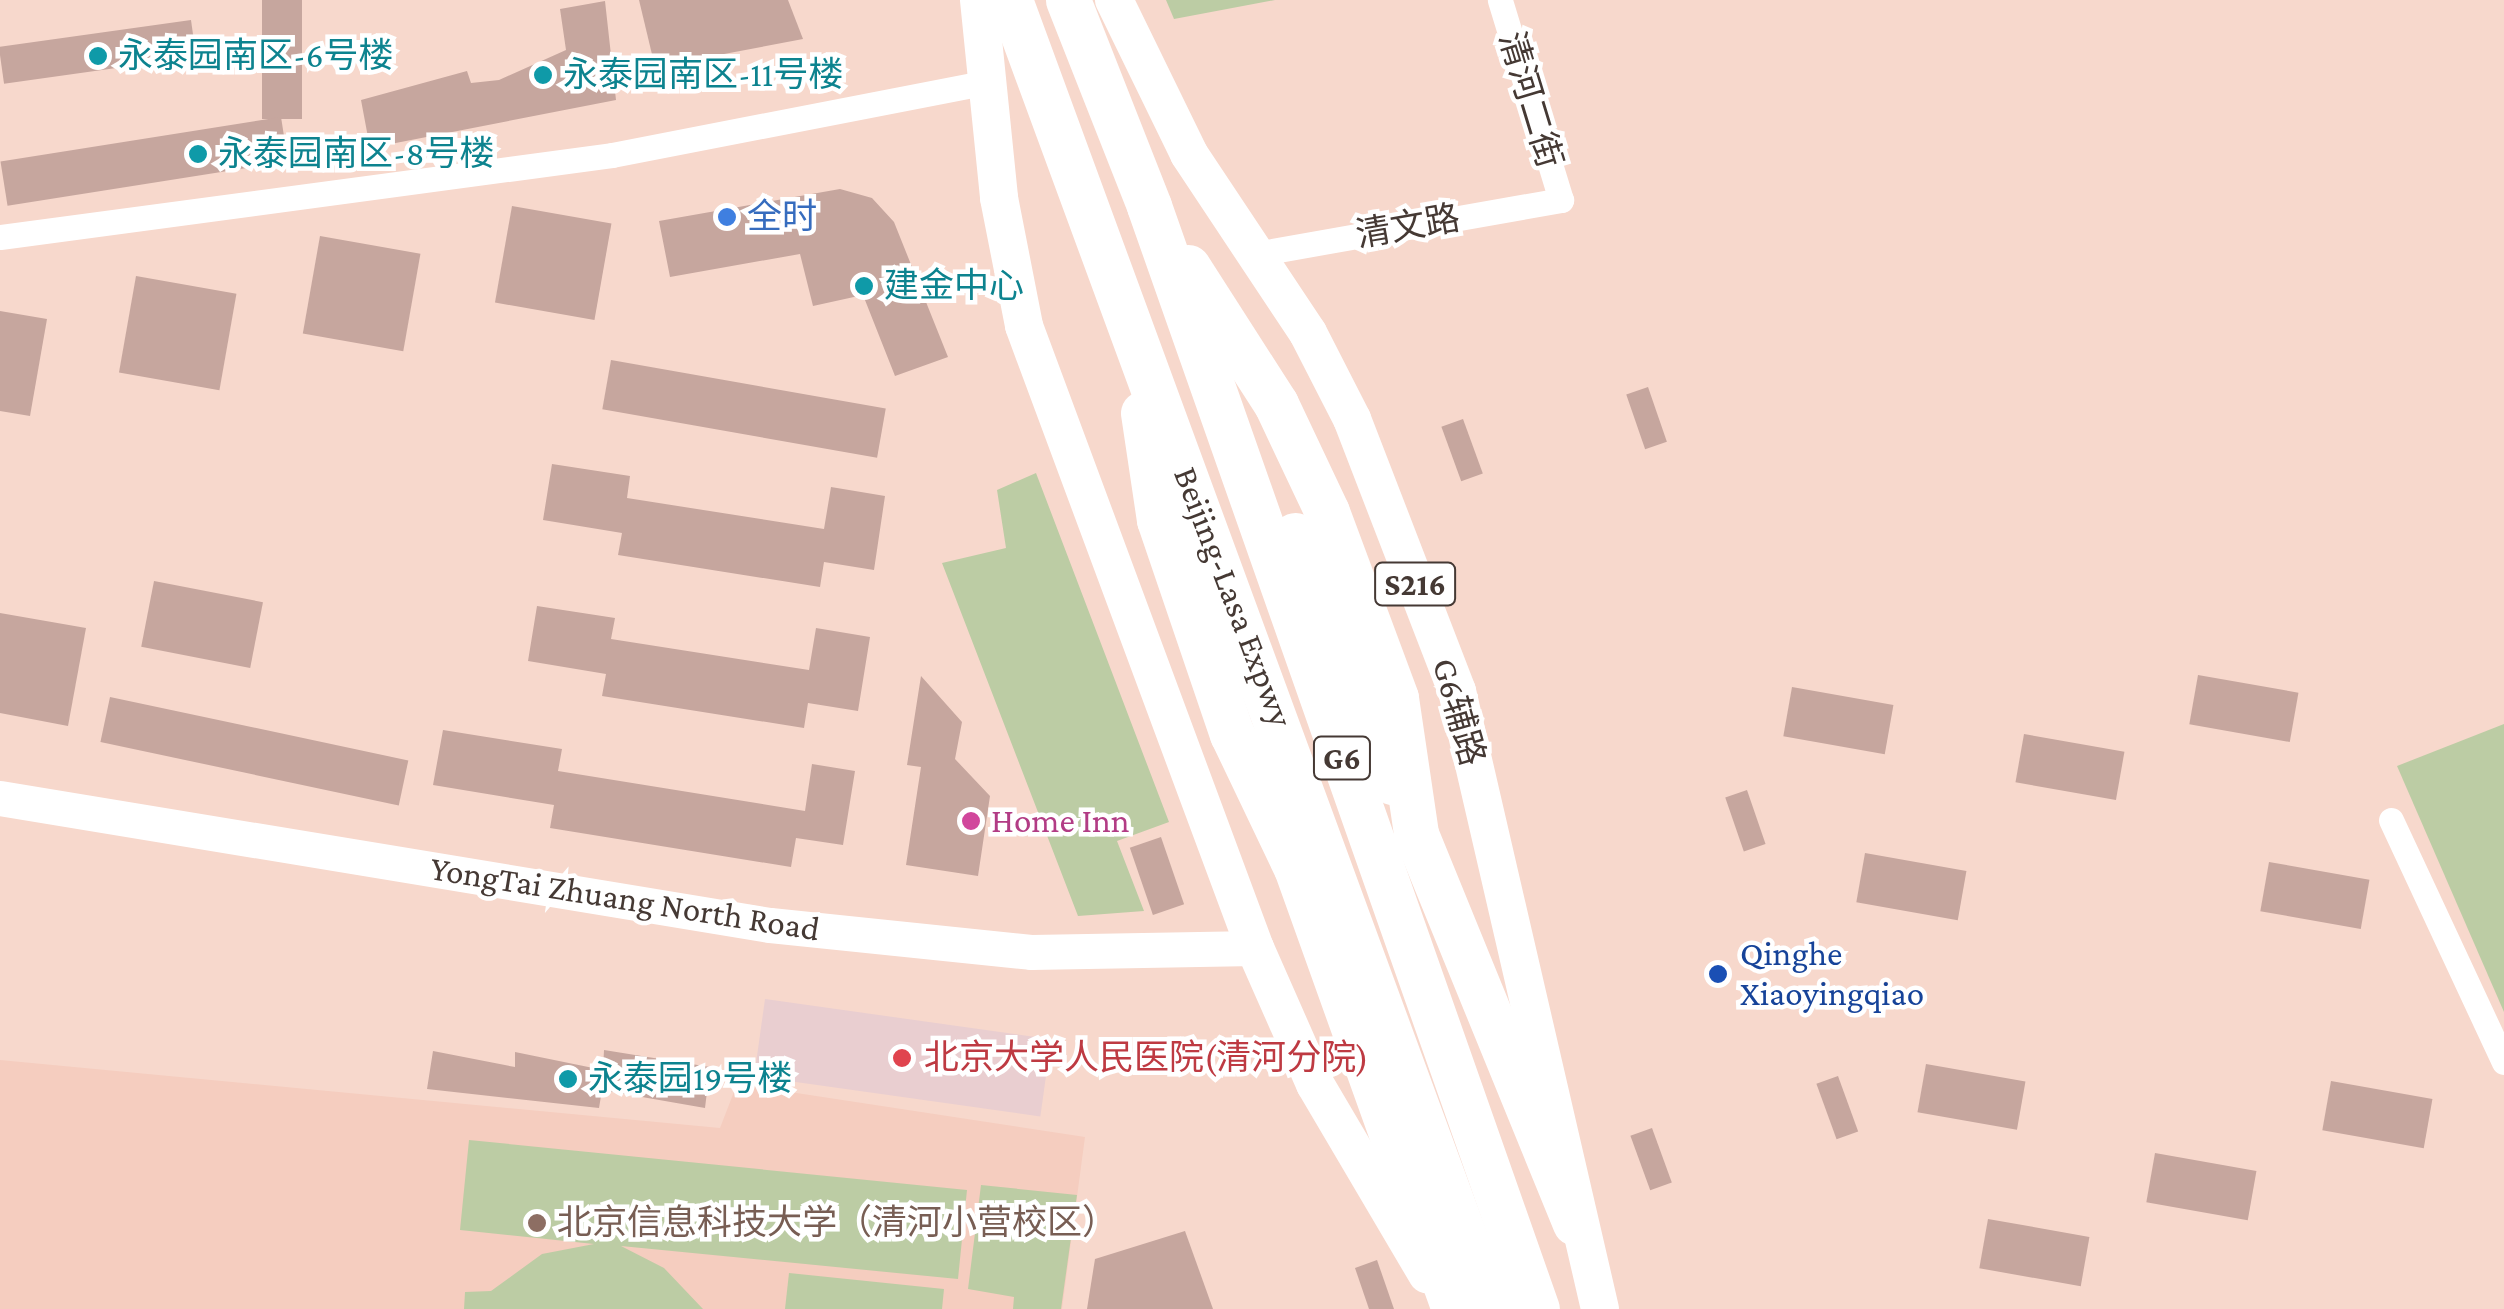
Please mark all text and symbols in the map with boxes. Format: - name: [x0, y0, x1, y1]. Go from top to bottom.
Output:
- street label: 清河二街: [1489, 27, 1571, 173]
- place label: 永泰园南区-6号楼: [118, 35, 394, 77]
- marker: 永泰园南区-6号楼: [87, 45, 109, 67]
- place label: 永泰园南区-11号楼: [563, 54, 843, 96]
- marker: 永泰园南区-11号楼: [532, 64, 554, 86]
- place label: 永泰园南区-8号楼: [218, 133, 495, 175]
- marker: 永泰园南区-8号楼: [187, 143, 209, 165]
- place label: 全时: [747, 196, 817, 238]
- street label: 清文路: [1353, 197, 1463, 257]
- marker: 全时: [716, 206, 738, 228]
- place label: 建金中心: [884, 265, 1024, 307]
- marker: 建金中心: [853, 275, 875, 297]
- street label: Beijing-Lasa Expwy: [1164, 461, 1302, 733]
- road number: S216: [1372, 557, 1458, 611]
- street label: G6辅路: [1423, 653, 1493, 771]
- road number: G6: [1312, 731, 1372, 785]
- place label: Home Inn: [991, 800, 1130, 842]
- marker: Home Inn: [960, 810, 982, 832]
- street label: YongTai Zhuang North Road: [427, 847, 823, 951]
- place label: Qinghe Xiaoyingqiao: [1740, 933, 1924, 1015]
- marker: Qinghe Xiaoyingqiao: [1705, 961, 1731, 987]
- place label: 北京大学人民医院(清河分院): [924, 1037, 1369, 1079]
- marker: 北京大学人民医院(清河分院): [889, 1045, 915, 1071]
- place label: 永泰园19号楼: [588, 1058, 792, 1100]
- marker: 永泰园19号楼: [557, 1068, 579, 1090]
- place label: 北京信息科技大学（清河小营校区）: [557, 1202, 1117, 1244]
- marker: 北京信息科技大学（清河小营校区）: [526, 1212, 548, 1234]

